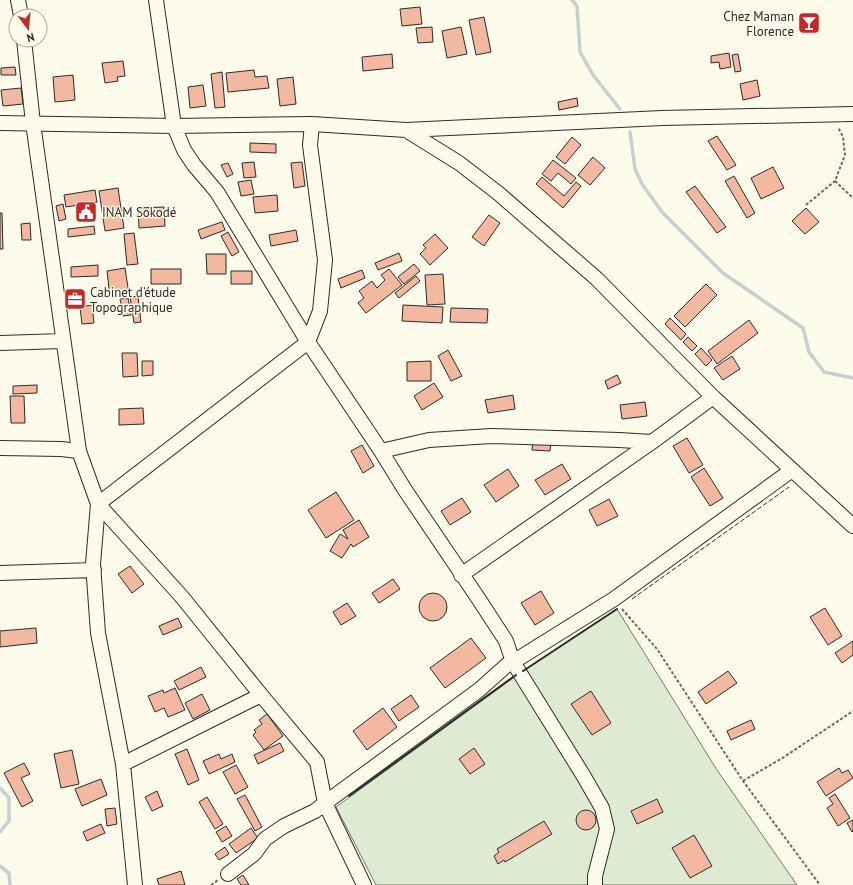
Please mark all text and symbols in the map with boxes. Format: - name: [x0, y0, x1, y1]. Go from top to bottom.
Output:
- north arrow: [8, 8, 48, 48]
- place label: Chez Maman Florence: [723, 8, 794, 40]
- bar icon: Chez Maman Florence: [796, 10, 822, 36]
- text: N: [25, 30, 36, 45]
- public building icon: INAM Sokodé: [73, 199, 99, 225]
- place label: INAM Sokodé: [102, 204, 176, 221]
- place label: Cabinet d'étude Topographique: [90, 284, 176, 316]
- office icon: Cabinet d'étude Topographique: [62, 286, 88, 312]

